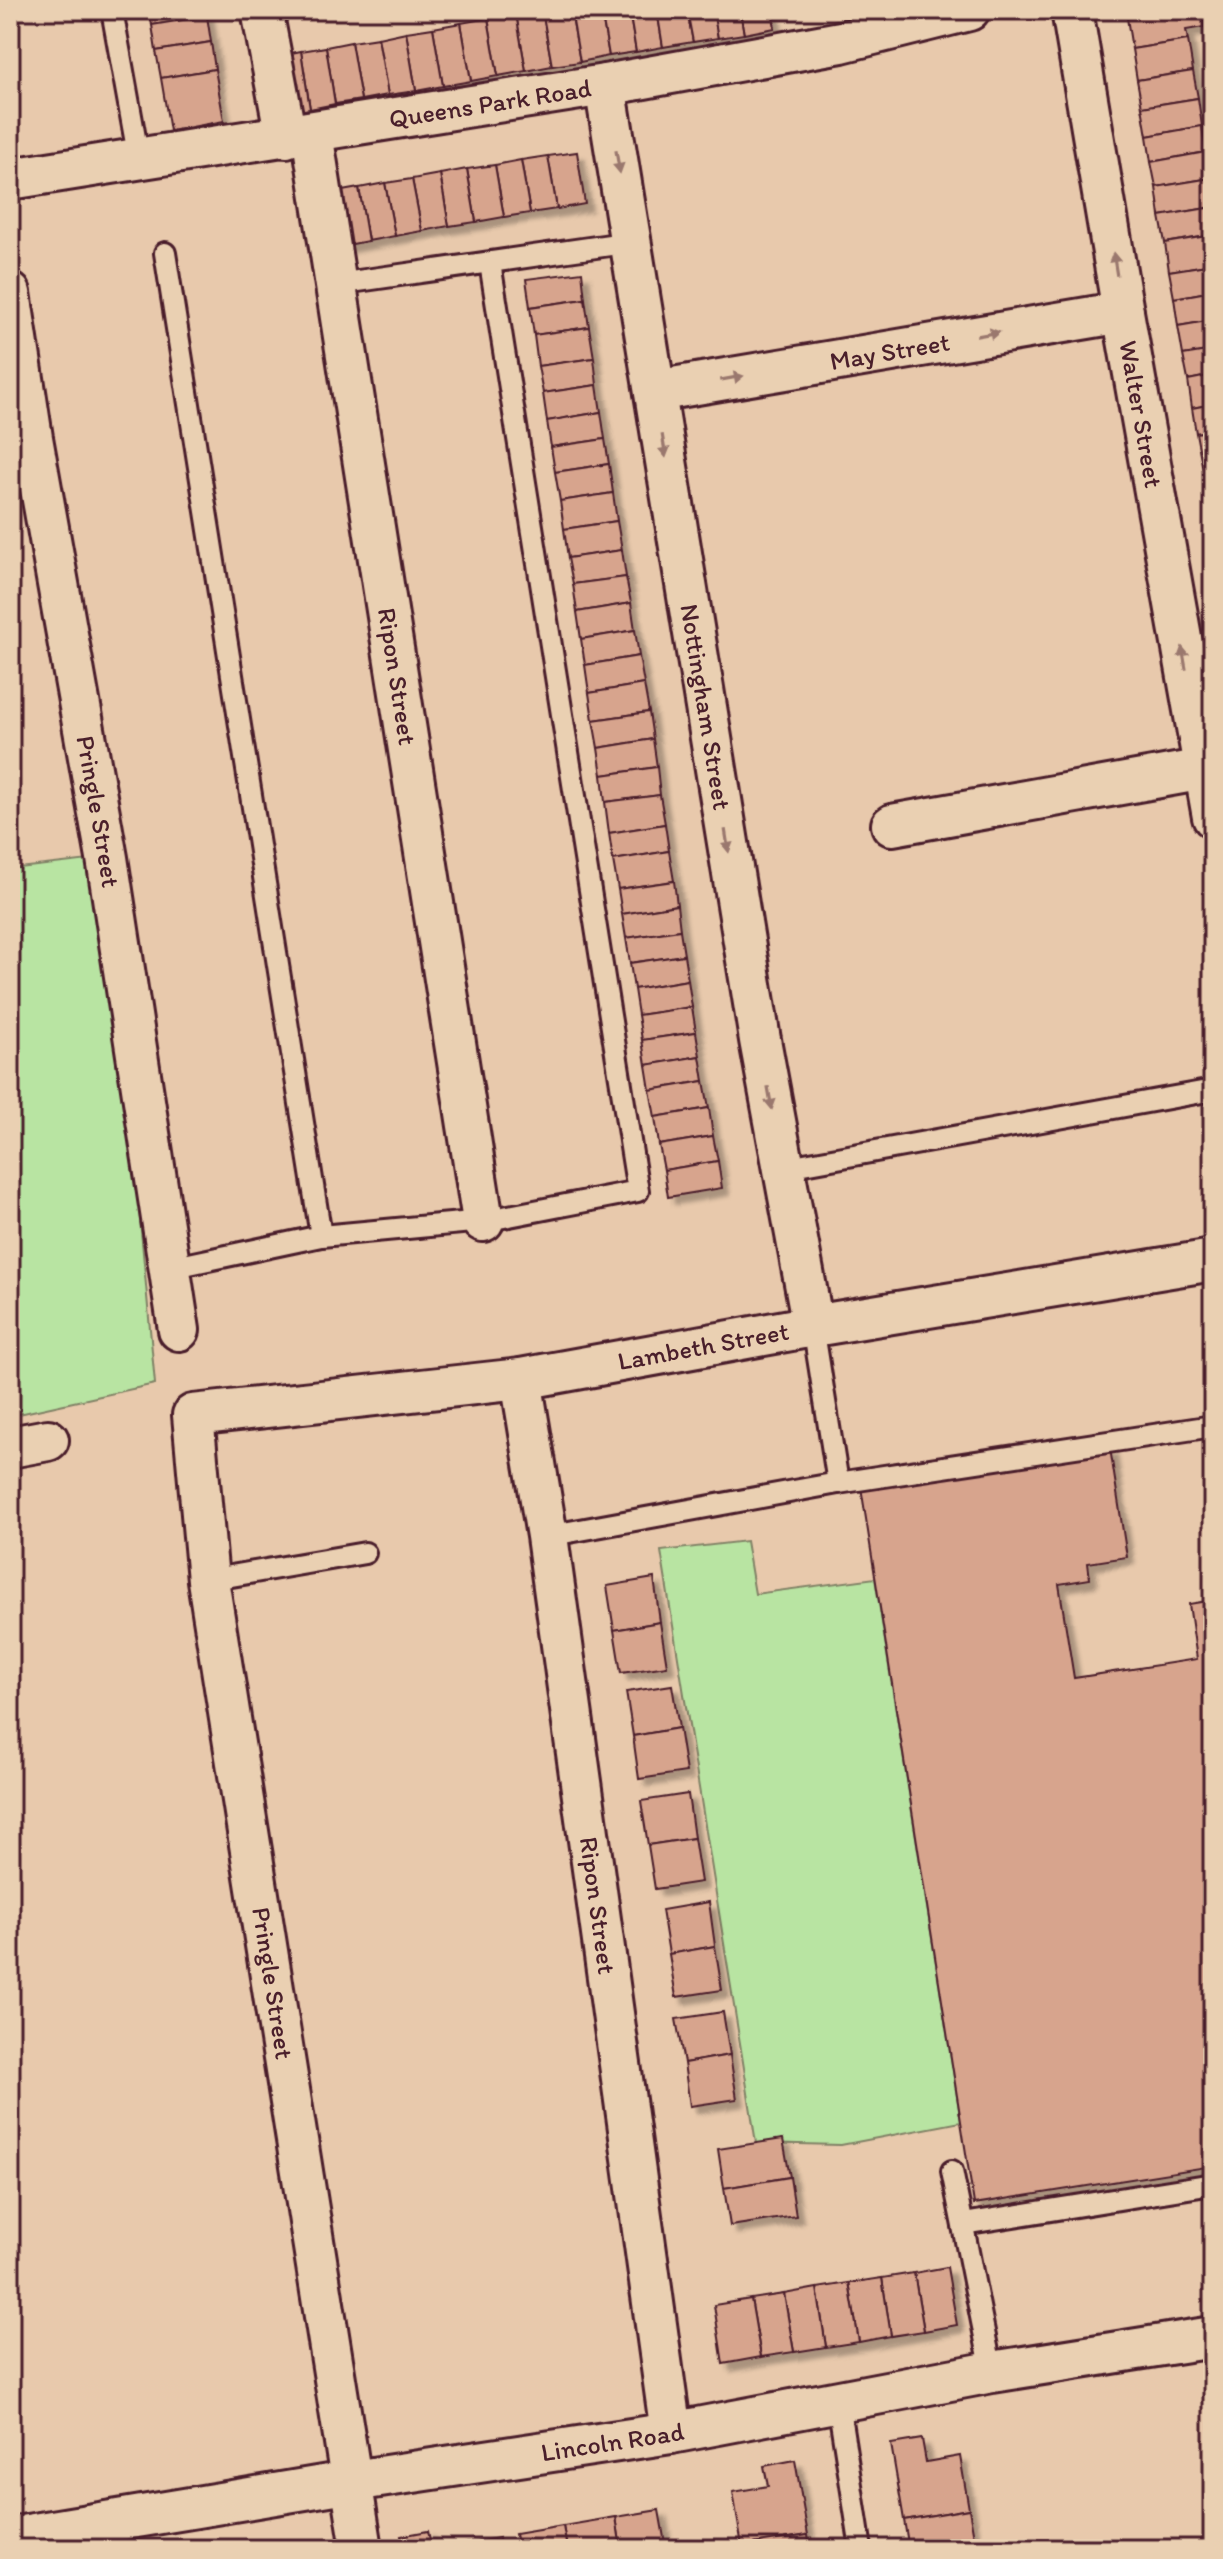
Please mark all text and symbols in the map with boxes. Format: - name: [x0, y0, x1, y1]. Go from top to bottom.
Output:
- street label: Queens Park Road: [387, 71, 594, 135]
- one-way arrow: [612, 150, 625, 175]
- one-way arrow: [1108, 251, 1120, 276]
- street label: May Street: [827, 325, 952, 377]
- one-way arrow: [976, 328, 1001, 340]
- street label: Walter Street: [1112, 338, 1170, 491]
- one-way arrow: [720, 371, 745, 384]
- one-way arrow: [658, 434, 671, 459]
- street label: Nottingham Street: [673, 602, 738, 812]
- street label: Ripon Street: [371, 605, 424, 747]
- one-way arrow: [1178, 645, 1190, 670]
- street label: Pringle Street: [69, 733, 127, 890]
- one-way arrow: [722, 829, 734, 854]
- one-way arrow: [764, 1085, 776, 1110]
- street label: Lambeth Street: [615, 1315, 792, 1377]
- street label: Ripon Street: [573, 1835, 623, 1976]
- street label: Pringle Street: [245, 1904, 301, 2062]
- street label: Lincoln Road: [539, 2415, 686, 2468]

